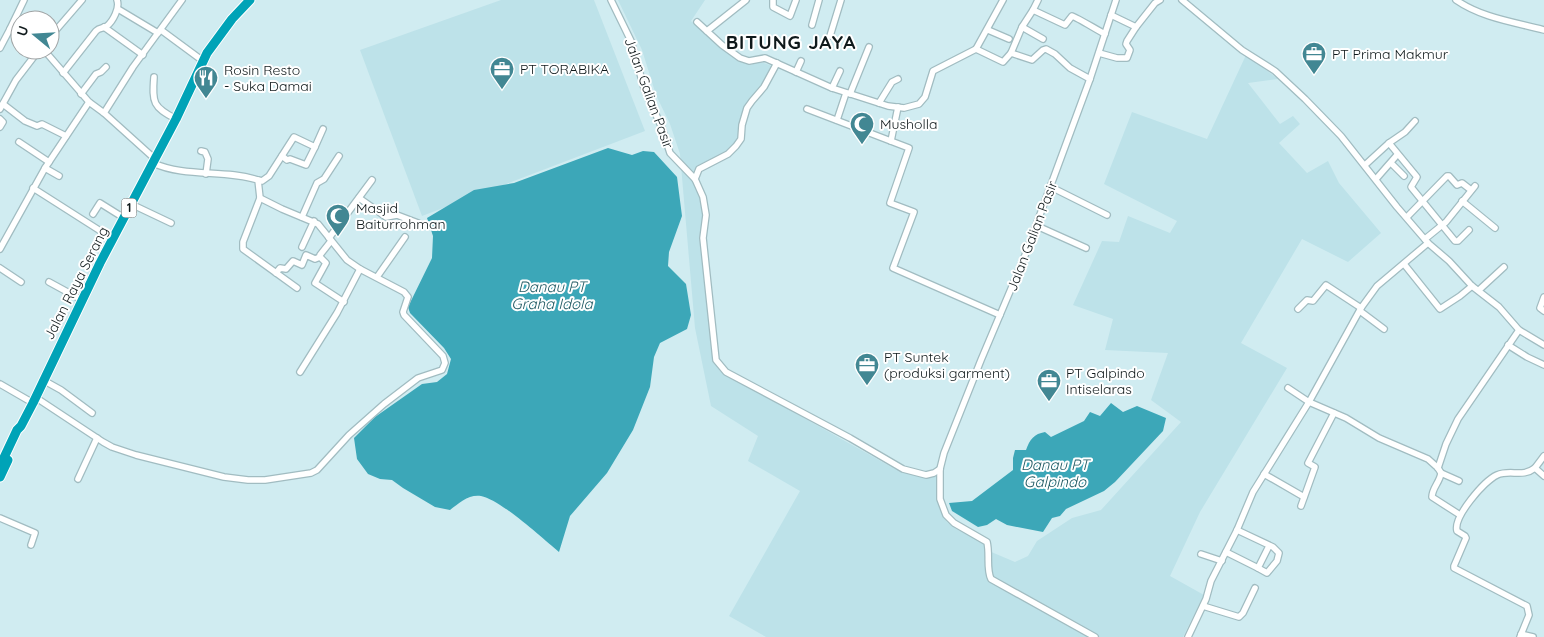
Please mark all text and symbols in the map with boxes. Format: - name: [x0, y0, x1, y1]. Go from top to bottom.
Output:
- north arrow: [10, 10, 60, 60]
- text: U: [13, 24, 33, 38]
- district label: BITUNG JAYA: [726, 30, 856, 54]
- street label: Jalan Galian Pasir: [621, 35, 678, 152]
- office icon: PT Prima Makmur: [1301, 41, 1327, 75]
- place label: PT Prima Makmur: [1332, 45, 1449, 63]
- office icon: PT TORABIKA: [489, 56, 515, 90]
- place label: PT TORABIKA: [520, 60, 609, 78]
- place label: Rosin Resto - Suka Damai: [224, 61, 312, 95]
- restaurant icon: Rosin Resto - Suka Damai: [193, 65, 219, 99]
- mosque icon: Musholla: [849, 111, 875, 145]
- place label: Musholla: [880, 115, 937, 133]
- street label: Jalan Galian Pasir: [1003, 178, 1062, 294]
- road number: 1: [122, 198, 136, 218]
- place label: Masjid Baiturrohman: [356, 199, 446, 233]
- mosque icon: Masjid Baiturrohman: [325, 203, 351, 237]
- street label: Jalan Raya Serang: [40, 223, 112, 343]
- water label: Danau PT Graha Idola: [511, 277, 594, 313]
- place label: PT Suntek (produksi garment): [884, 348, 1010, 382]
- office icon: PT Suntek (produksi garment): [854, 352, 880, 386]
- place label: PT Galpindo Intiselaras: [1066, 364, 1145, 398]
- office icon: PT Galpindo Intiselaras: [1036, 368, 1062, 402]
- water label: Danau PT Galpindo: [1021, 455, 1092, 491]

